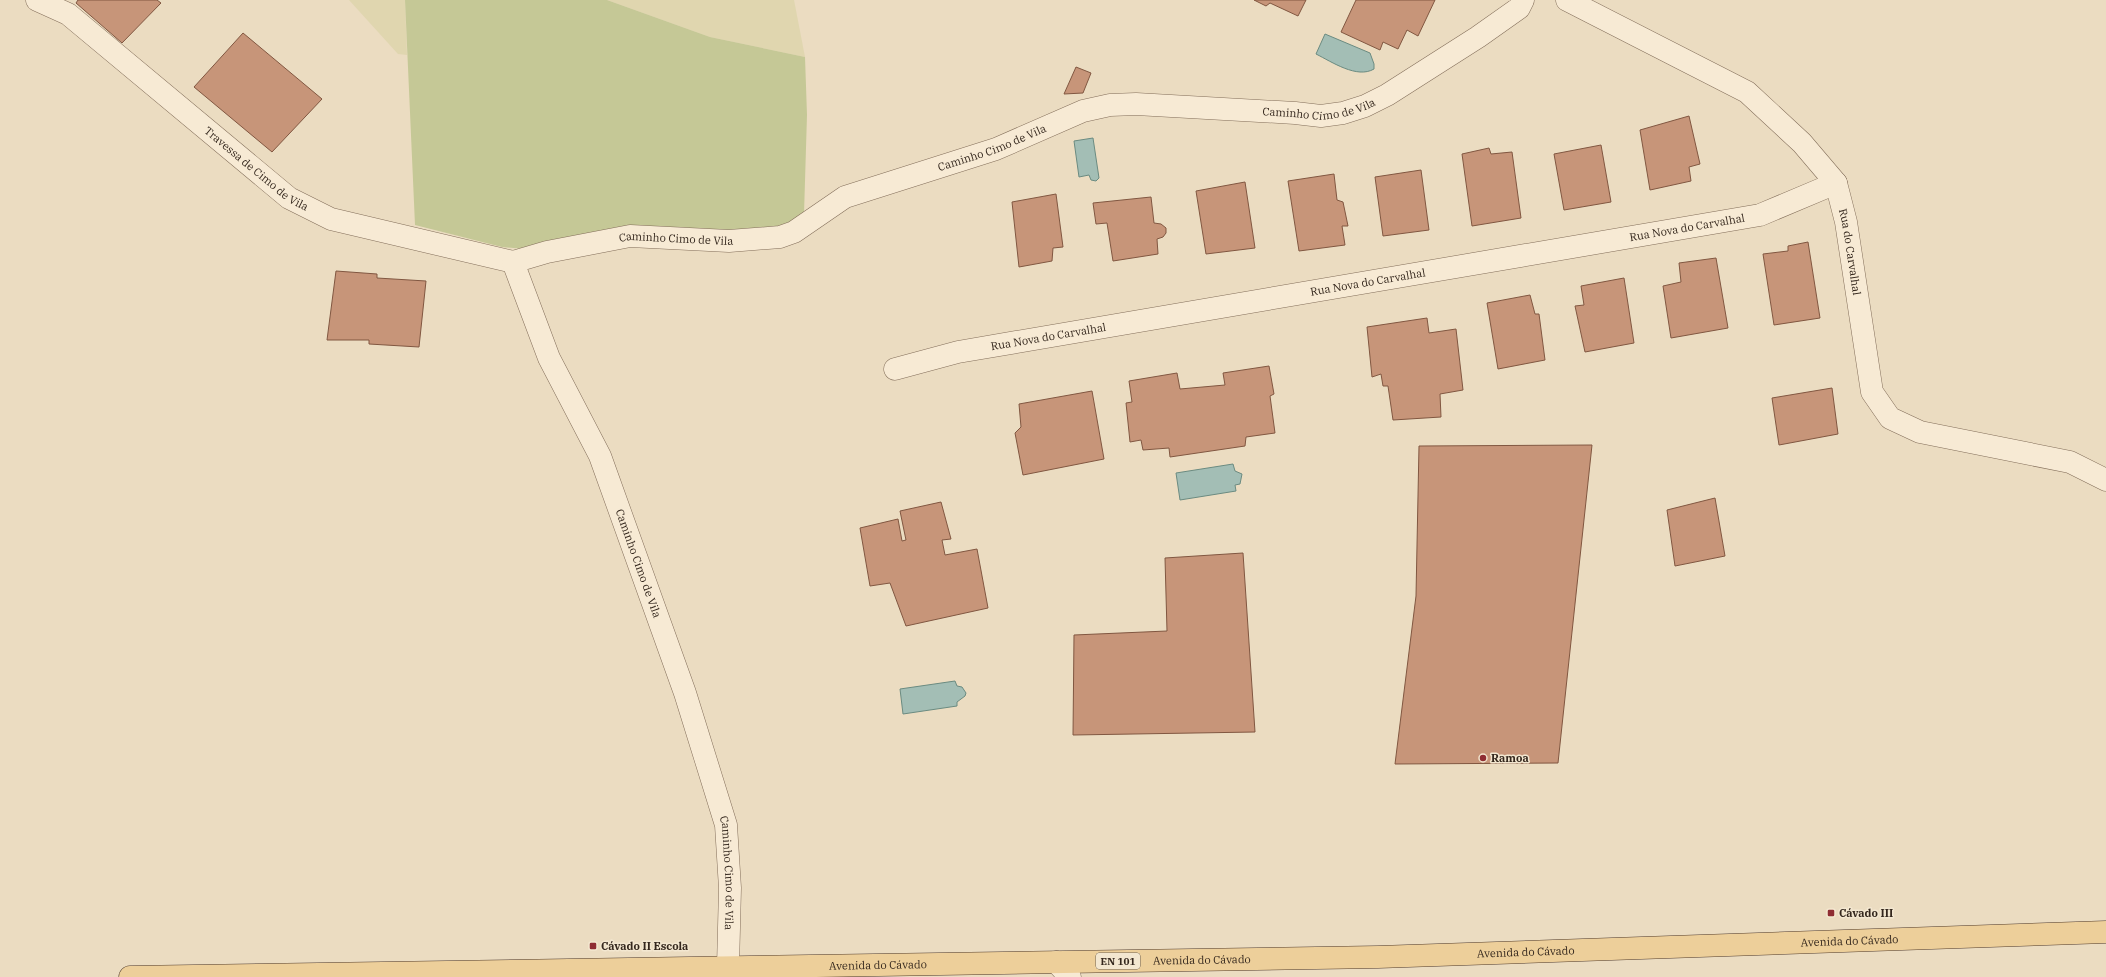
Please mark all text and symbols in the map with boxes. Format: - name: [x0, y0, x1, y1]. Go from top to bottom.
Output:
- street label: Caminho Cimo de Vila: [1262, 95, 1378, 123]
- street label: Caminho Cimo de Vila: [936, 121, 1048, 174]
- street label: Travessa de Cimo de Vila: [202, 124, 311, 214]
- street label: Rua do Carvalhal: [1836, 207, 1864, 296]
- street label: Rua Nova do Carvalhal: [1629, 211, 1746, 244]
- street label: Caminho Cimo de Vila: [618, 229, 734, 248]
- street label: Rua Nova do Carvalhal: [1309, 265, 1426, 299]
- street label: Rua Nova do Carvalhal: [990, 320, 1107, 353]
- street label: Caminho Cimo de Vila: [613, 507, 664, 620]
- place label: Ramoa: [1491, 751, 1529, 765]
- marker: Ramoa: [1478, 753, 1488, 763]
- street label: Caminho Cimo de Vila: [717, 814, 737, 930]
- place label: Cávado III: [1839, 906, 1893, 920]
- marker: Cávado III: [1826, 908, 1836, 918]
- street label: Avenida do Cávado: [1800, 932, 1899, 949]
- place label: Cávado II Escola: [601, 939, 688, 953]
- marker: Cávado II Escola: [588, 941, 598, 951]
- street label: Avenida do Cávado: [1477, 943, 1575, 961]
- street label: Avenida do Cávado: [1153, 952, 1251, 968]
- road number: EN 101: [1096, 953, 1140, 969]
- street label: Avenida do Cávado: [829, 957, 927, 973]

